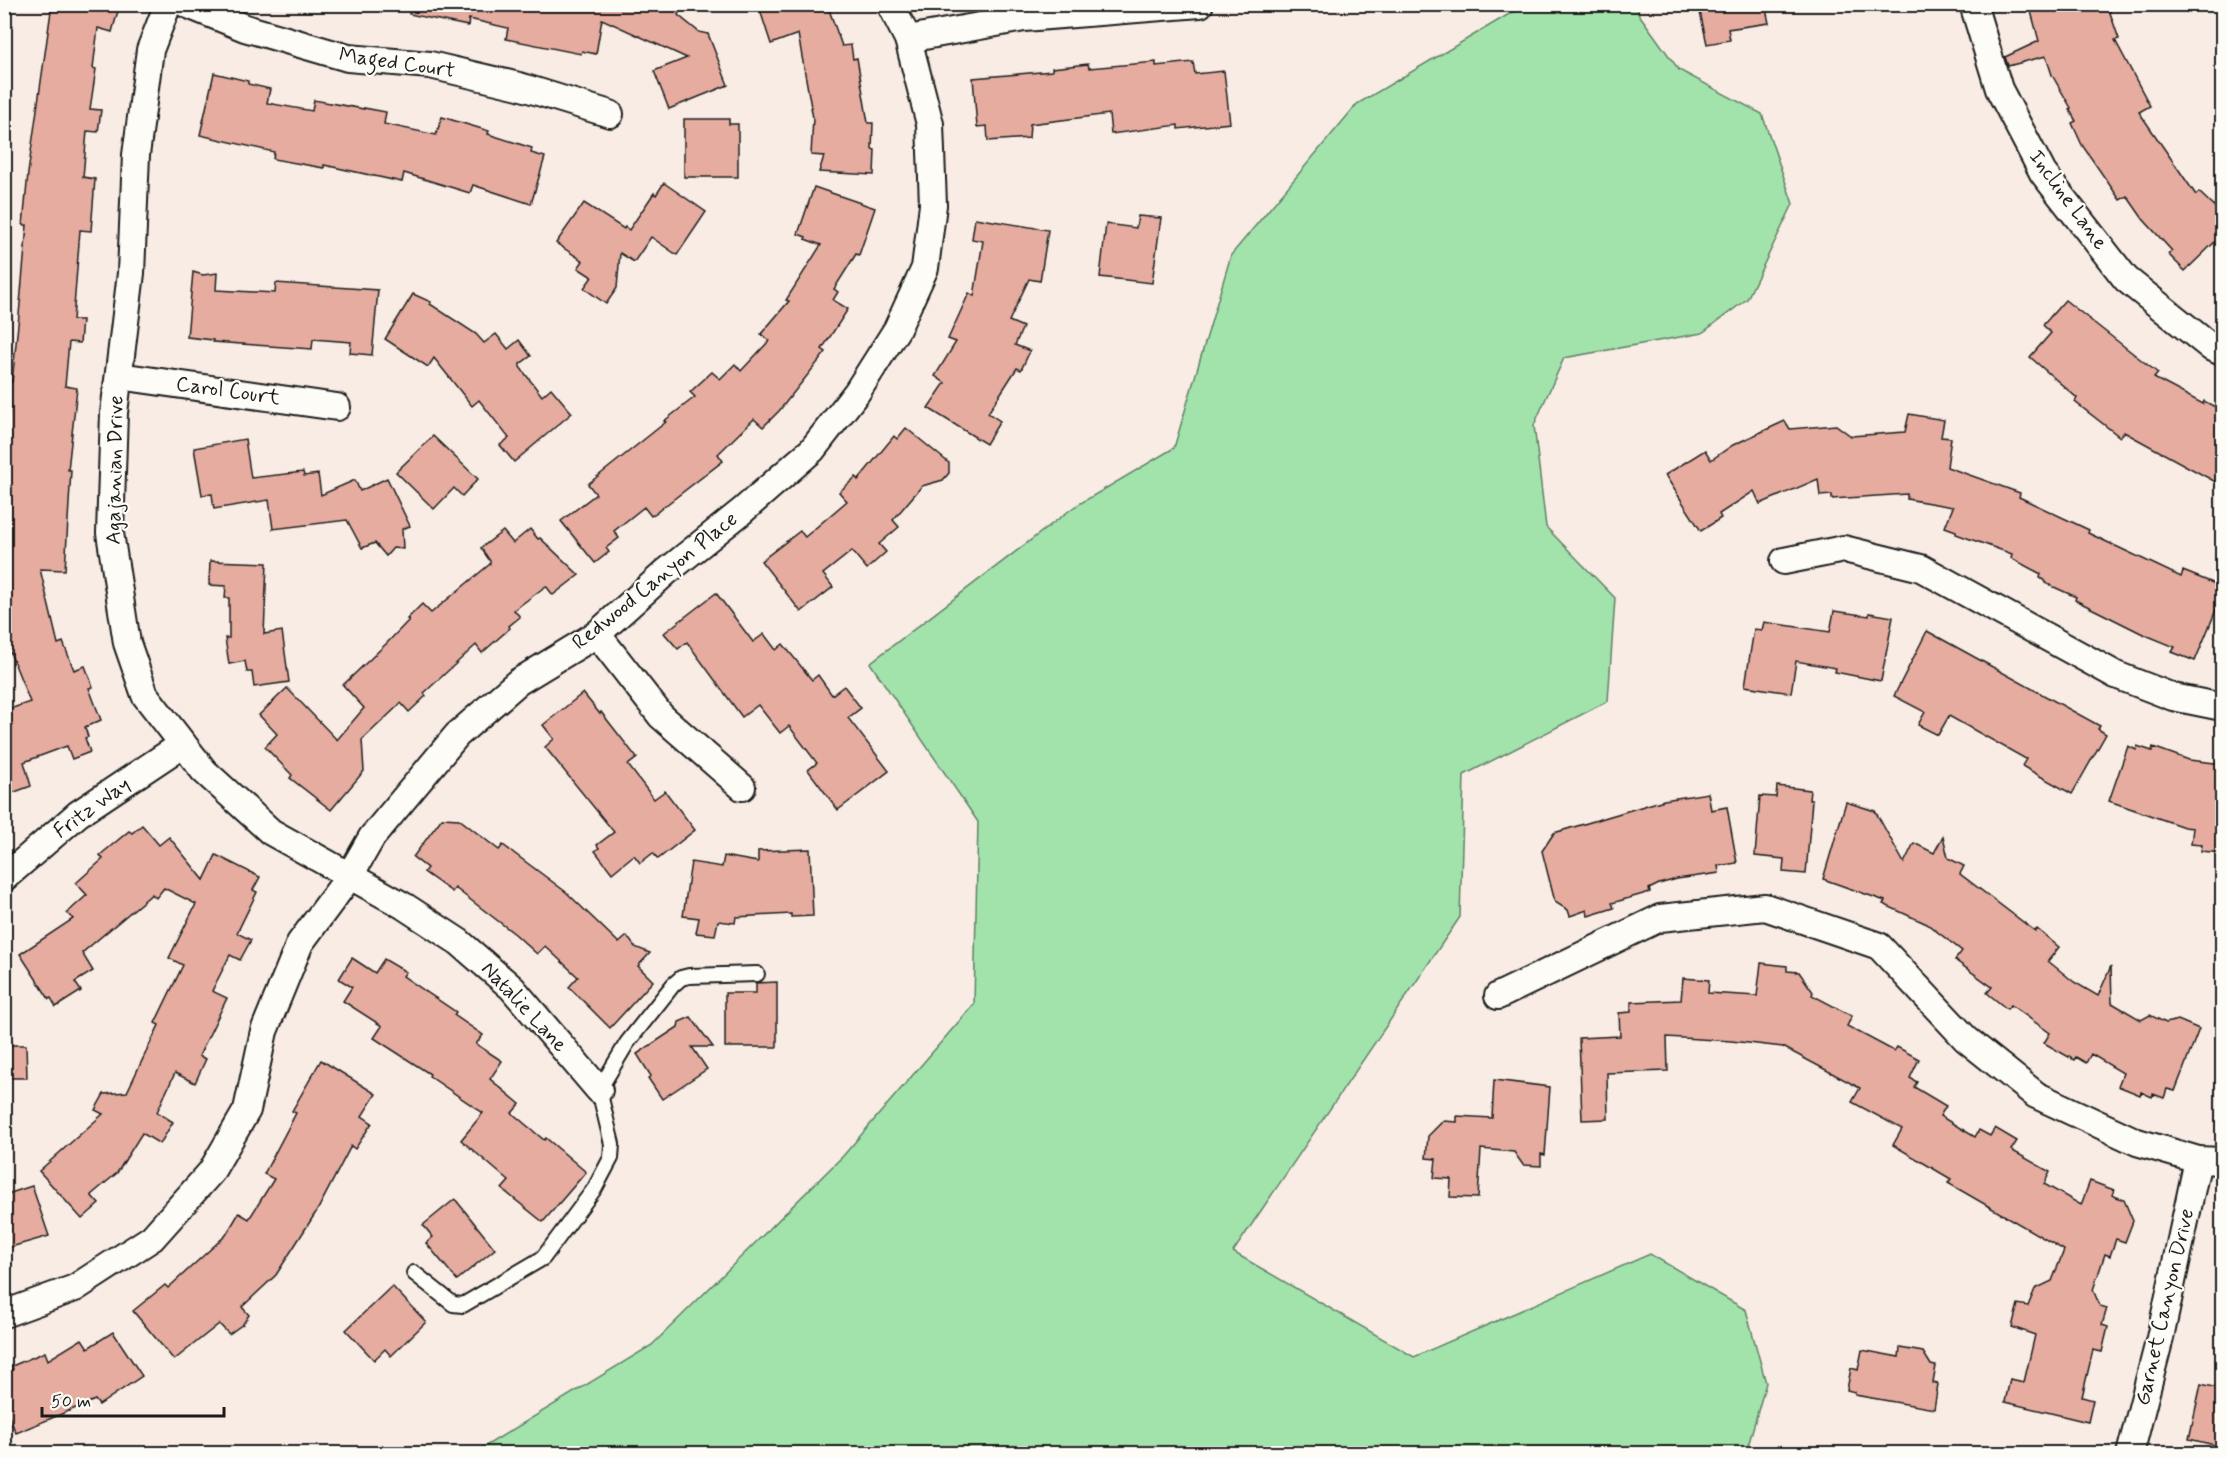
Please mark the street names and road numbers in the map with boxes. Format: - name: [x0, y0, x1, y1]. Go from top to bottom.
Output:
- street label: Maged Court: [337, 41, 457, 87]
- street label: Incline Lane: [2022, 144, 2114, 256]
- street label: Carol Court: [174, 370, 282, 412]
- street label: Agajanian Drive: [100, 395, 130, 545]
- street label: Redwood Canyon Place: [566, 505, 744, 657]
- street label: Fritz Way: [48, 771, 136, 845]
- street label: Natalie Lane: [475, 956, 573, 1059]
- street label: Garnet Canyon Drive: [2129, 1206, 2201, 1408]

